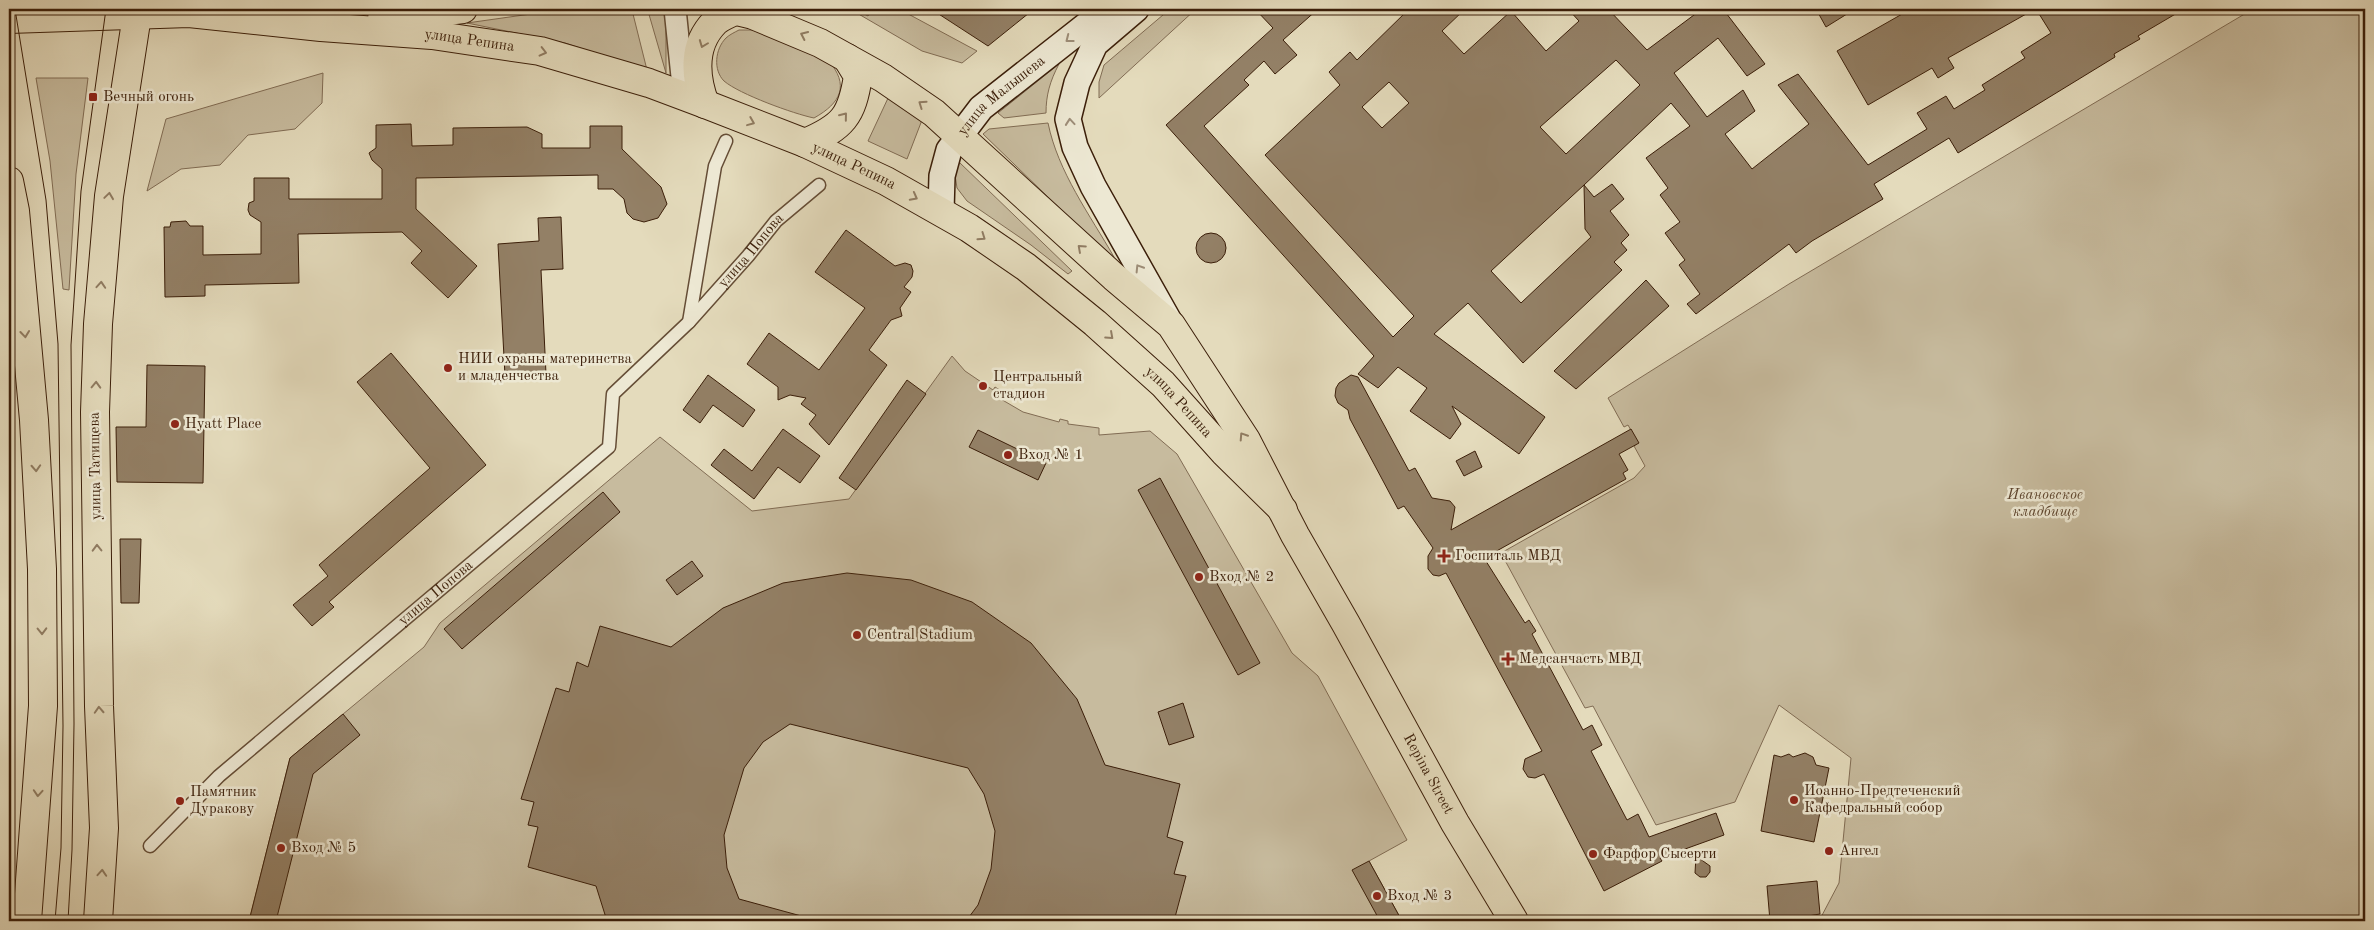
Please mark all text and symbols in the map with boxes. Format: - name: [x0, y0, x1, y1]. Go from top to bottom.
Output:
- street label: улица Репина: [424, 27, 516, 55]
- one-way arrow: [800, 31, 809, 42]
- one-way arrow: [1066, 33, 1075, 41]
- one-way arrow: [699, 39, 709, 48]
- one-way arrow: [538, 46, 547, 57]
- street label: улица Малышева: [955, 53, 1049, 139]
- place label: Вечный огонь: [103, 90, 194, 105]
- marker: Вечный огонь: [87, 91, 99, 103]
- one-way arrow: [918, 101, 927, 110]
- one-way arrow: [839, 113, 848, 122]
- one-way arrow: [746, 115, 755, 126]
- one-way arrow: [1065, 117, 1076, 125]
- street label: улица Репина: [810, 140, 899, 193]
- one-way arrow: [909, 191, 918, 201]
- one-way arrow: [103, 192, 114, 200]
- street label: улица Попова: [716, 210, 787, 291]
- one-way arrow: [976, 231, 986, 240]
- one-way arrow: [1078, 245, 1087, 254]
- one-way arrow: [1135, 264, 1145, 273]
- one-way arrow: [95, 280, 106, 288]
- one-way arrow: [19, 330, 30, 338]
- one-way arrow: [1105, 331, 1114, 340]
- place label: НИИ охраны материнства и младенчества: [458, 352, 632, 384]
- marker: НИИ охраны материнства и младенчества: [442, 362, 454, 374]
- street label: улица Репина: [1142, 364, 1215, 441]
- place label: Центральный стадион: [993, 370, 1082, 402]
- marker: Центральный стадион: [977, 380, 989, 392]
- one-way arrow: [91, 381, 101, 389]
- street label: улица Татищева: [88, 411, 104, 520]
- place label: Hyatt Place: [185, 417, 262, 432]
- marker: Hyatt Place: [169, 418, 181, 430]
- one-way arrow: [1240, 432, 1249, 442]
- place label: Вход № 1: [1018, 448, 1083, 463]
- marker: Вход № 1: [1002, 449, 1014, 461]
- one-way arrow: [31, 465, 42, 473]
- park label: Ивановское кладбище: [2006, 488, 2083, 520]
- one-way arrow: [92, 544, 102, 552]
- marker: Госпиталь МВД: [1437, 549, 1451, 563]
- place label: Госпиталь МВД: [1455, 549, 1561, 564]
- street label: улица Попова: [396, 557, 476, 629]
- place label: Вход № 2: [1209, 570, 1274, 585]
- marker: Вход № 2: [1193, 571, 1205, 583]
- one-way arrow: [37, 627, 47, 635]
- place label: Central Stadium: [867, 628, 973, 643]
- marker: Central Stadium: [851, 629, 863, 641]
- marker: Медсанчасть МВД: [1501, 652, 1515, 666]
- place label: Медсанчасть МВД: [1519, 652, 1641, 667]
- one-way arrow: [94, 706, 105, 714]
- street label: Repina Street: [1400, 731, 1456, 817]
- place label: Иоанно-Предтеченский Кафедральный собор: [1804, 784, 1960, 816]
- place label: Памятник Дуракову: [190, 785, 257, 817]
- one-way arrow: [33, 789, 44, 797]
- marker: Иоанно-Предтеченский Кафедральный собор: [1788, 794, 1800, 806]
- marker: Памятник Дуракову: [174, 795, 186, 807]
- place label: Вход № 5: [291, 841, 356, 856]
- marker: Вход № 5: [275, 842, 287, 854]
- place label: Ангел: [1839, 844, 1879, 859]
- marker: Ангел: [1823, 845, 1835, 857]
- place label: Фарфор Сысерти: [1603, 847, 1716, 862]
- marker: Фарфор Сысерти: [1587, 848, 1599, 860]
- one-way arrow: [96, 868, 107, 876]
- place label: Вход № 3: [1387, 889, 1452, 904]
- marker: Вход № 3: [1371, 890, 1383, 902]

